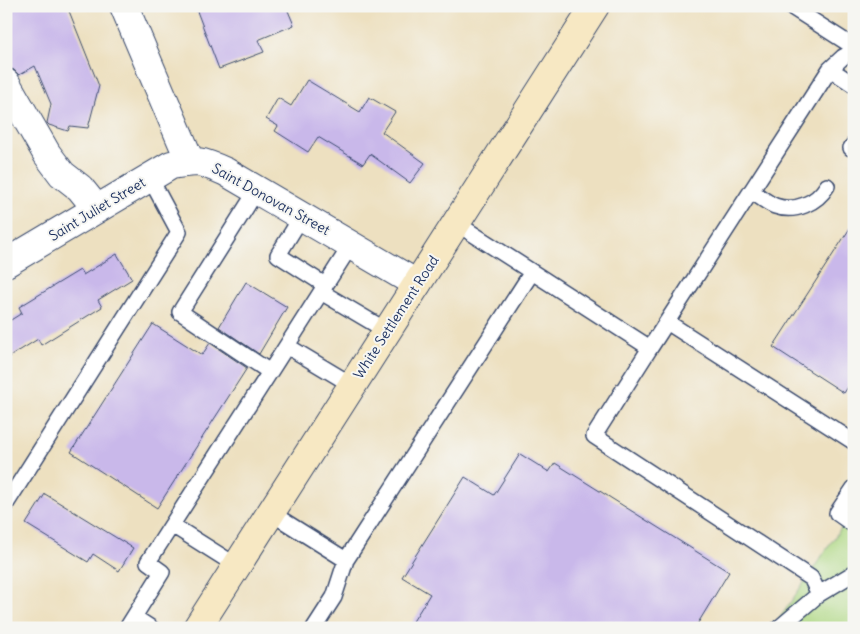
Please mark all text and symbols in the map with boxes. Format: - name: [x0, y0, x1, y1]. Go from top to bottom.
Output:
- street label: Saint Donovan Street: [209, 159, 333, 239]
- street label: Saint Juliet Street: [45, 173, 149, 245]
- street label: White Settlement Road: [349, 252, 443, 382]

